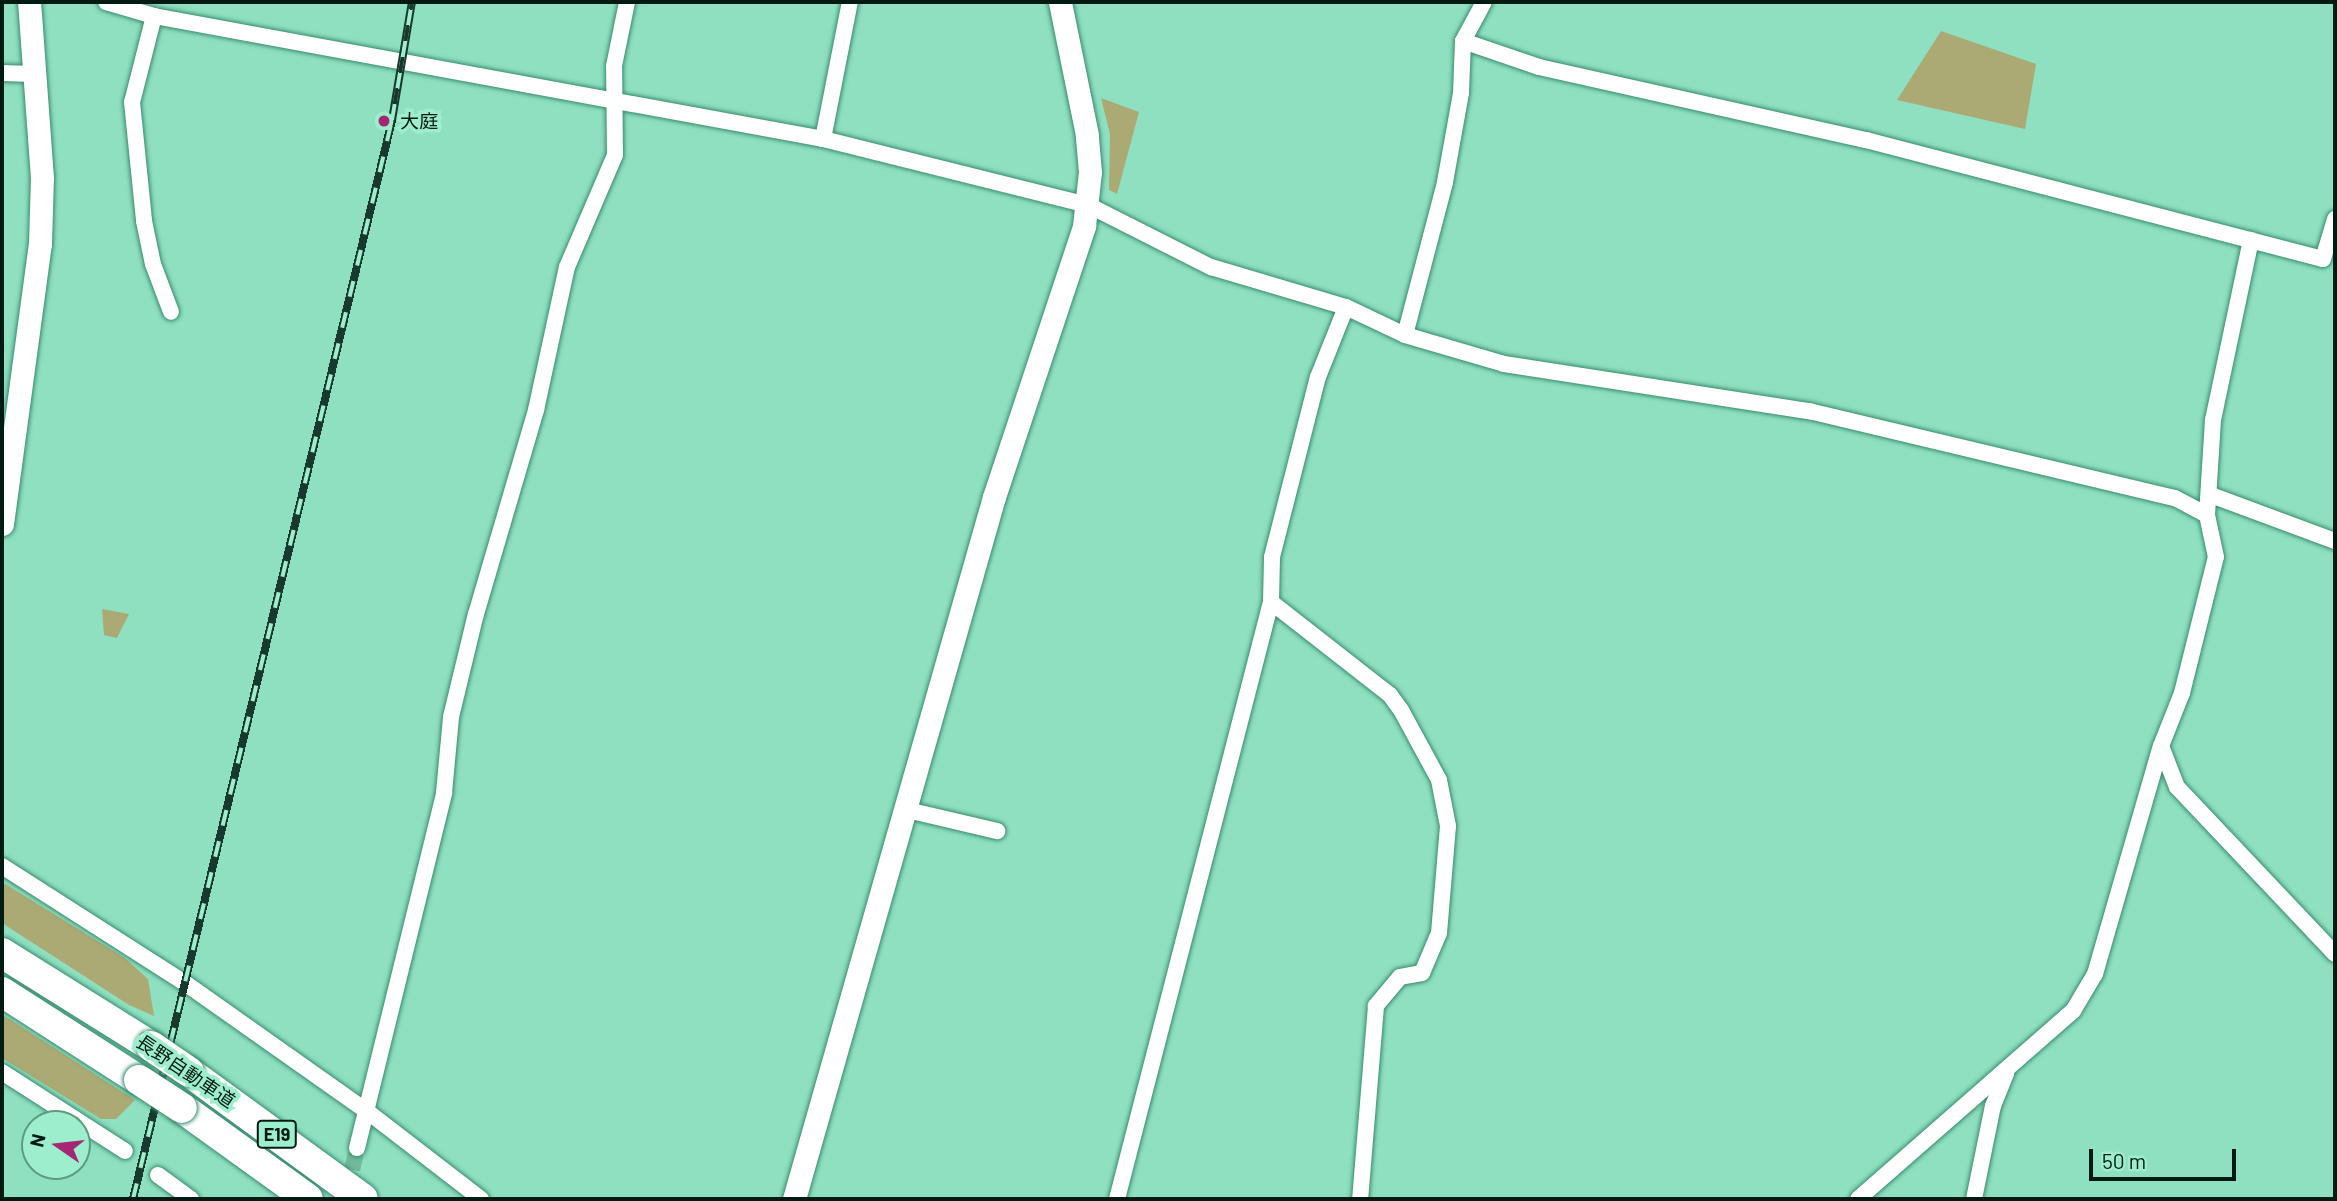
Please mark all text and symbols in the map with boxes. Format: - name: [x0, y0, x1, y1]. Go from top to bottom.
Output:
- place label: 大庭: [400, 110, 438, 132]
- marker: 大庭: [374, 111, 394, 131]
- street label: 長野自動車道: [132, 1030, 240, 1112]
- north arrow: [21, 1110, 91, 1180]
- road number: E19: [256, 1120, 298, 1148]
- text: N: [24, 1131, 50, 1149]
- scale bar: [2092, 1134, 2239, 1178]
- text: 50 m: [2102, 1148, 2146, 1173]

